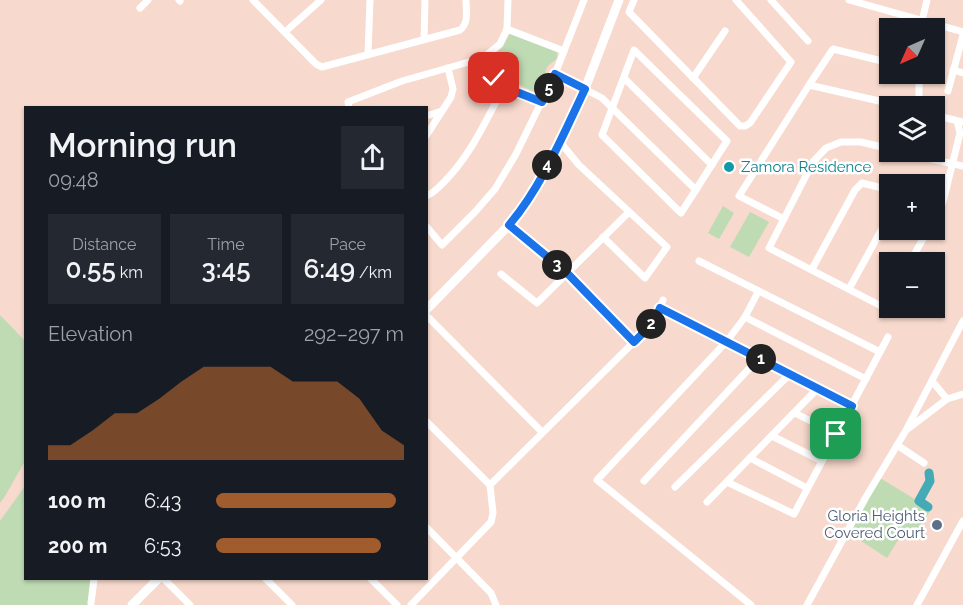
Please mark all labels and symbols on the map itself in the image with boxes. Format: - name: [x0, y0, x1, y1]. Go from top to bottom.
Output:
- north arrow: [879, 18, 945, 84]
- pin: [468, 52, 519, 103]
- pin: 5: [534, 73, 564, 103]
- pin: 4: [532, 150, 562, 180]
- place label: Zamora Residence: [741, 158, 871, 176]
- marker: Zamora Residence: [722, 160, 736, 174]
- pin: 3: [542, 250, 572, 280]
- pin: 2: [636, 309, 666, 339]
- pin: 1: [746, 344, 776, 374]
- pin: [810, 408, 861, 459]
- place label: Gloria Heights Covered Court: [824, 507, 925, 542]
- marker: Gloria Heights Covered Court: [930, 518, 944, 532]

